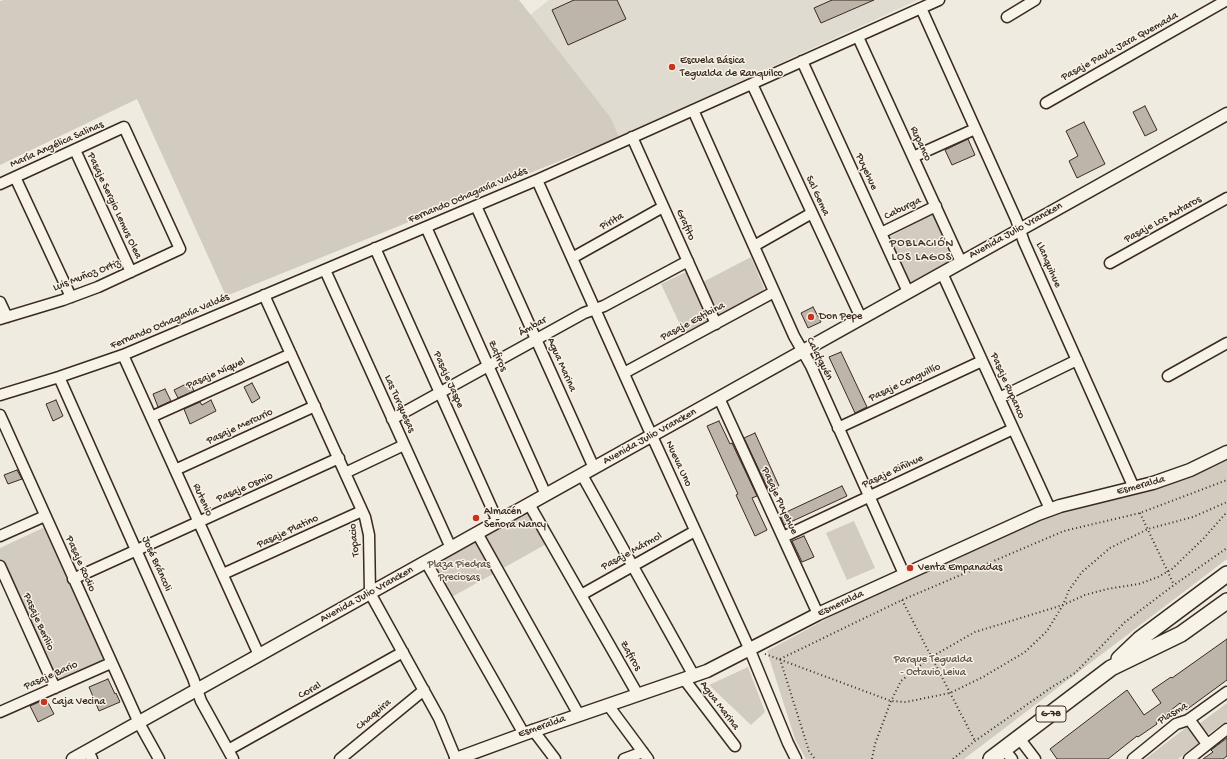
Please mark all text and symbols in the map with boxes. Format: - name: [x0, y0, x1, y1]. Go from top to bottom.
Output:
- street label: Pasaje Paula Jara Quemada: [1059, 9, 1181, 85]
- place label: Escuela Básica Tegualda de Ranquilco: [680, 54, 783, 80]
- marker: Escuela Básica Tegualda de Ranquilco: [667, 62, 677, 72]
- street label: María Angélica Salinas: [8, 118, 106, 172]
- street label: Rupanco: [906, 124, 934, 164]
- street label: Pasaje Sergio Lemus Olea: [84, 151, 144, 261]
- street label: Puyehue: [852, 152, 880, 192]
- street label: Fernando Ochagavía Valdés: [406, 165, 530, 227]
- street label: Sal Gema: [802, 174, 832, 218]
- street label: Pasaje Los Autaros: [1122, 193, 1204, 247]
- street label: Caburga: [882, 194, 924, 224]
- street label: Avenida Julio Vrancken: [967, 200, 1065, 262]
- street label: Grafito: [672, 207, 698, 243]
- street label: Pirita: [598, 210, 626, 234]
- district label: POBLACIÓN LOS LAGOS: [890, 237, 954, 265]
- street label: Llanquihue: [1032, 240, 1064, 290]
- street label: Luis Muñoz Ortiz: [51, 257, 123, 295]
- street label: Fernando Ochagavía Valdés: [108, 291, 232, 353]
- street label: Pasaje Estibina: [659, 299, 727, 345]
- place label: Don Pepe: [819, 310, 863, 324]
- marker: Don Pepe: [806, 312, 816, 322]
- street label: Ámbar: [517, 314, 549, 340]
- street label: Calafquén: [803, 335, 835, 383]
- street label: Agua Marina: [543, 336, 579, 394]
- street label: Zafiros: [484, 338, 510, 374]
- street label: Pasaje Jaspe: [430, 350, 466, 410]
- street label: Pasaje Rupanco: [987, 351, 1027, 421]
- street label: Pasaje Níquel: [184, 355, 248, 393]
- street label: Pasaje Conguillío: [867, 361, 943, 405]
- street label: Las Turquesas: [380, 373, 418, 435]
- street label: Pasaje Mercurio: [205, 406, 275, 448]
- street label: Avenida Julio Vrancken: [601, 406, 699, 468]
- street label: Nueva Uno: [662, 439, 694, 489]
- street label: Pasaje Riñihue: [860, 452, 926, 492]
- street label: Pasaje Puyehue: [758, 465, 800, 537]
- street label: Pasaje Osmio: [215, 470, 275, 506]
- street label: Esmeralda: [1115, 473, 1167, 499]
- street label: Rutenio: [189, 482, 215, 518]
- place label: Almacén Señora Nancy: [484, 505, 546, 531]
- street label: Pasaje Platino: [255, 512, 321, 552]
- marker: Almacén Señora Nancy: [471, 513, 481, 523]
- street label: Topacio: [347, 523, 363, 557]
- street label: Pasaje Mármol: [599, 530, 665, 574]
- street label: Pasaje Rodio: [62, 534, 98, 594]
- street label: José Bráncoli: [138, 534, 174, 594]
- park label: Plaza Piedras Preciosas: [428, 558, 490, 584]
- place label: Venta Empanadas: [918, 561, 1002, 575]
- marker: Venta Empanadas: [905, 563, 915, 573]
- street label: Avenida Julio Vrancken: [318, 564, 416, 626]
- street label: Esmeralda: [816, 588, 866, 620]
- street label: Pasaje Berilio: [19, 591, 57, 653]
- street label: Zafiros: [616, 639, 644, 673]
- park label: Parque Tegualda - Octavio Leiva: [894, 653, 972, 679]
- street label: Pasaje Bario: [22, 658, 80, 694]
- street label: Coral: [296, 679, 324, 703]
- street label: Agua Marina: [696, 679, 742, 733]
- place label: Caja Vecina: [52, 695, 105, 709]
- street label: Chaquira: [354, 696, 394, 734]
- marker: Caja Vecina: [39, 697, 49, 707]
- street label: Plasma: [1156, 700, 1190, 728]
- road number: G-78: [1036, 706, 1066, 722]
- street label: Esmeralda: [517, 713, 567, 741]

